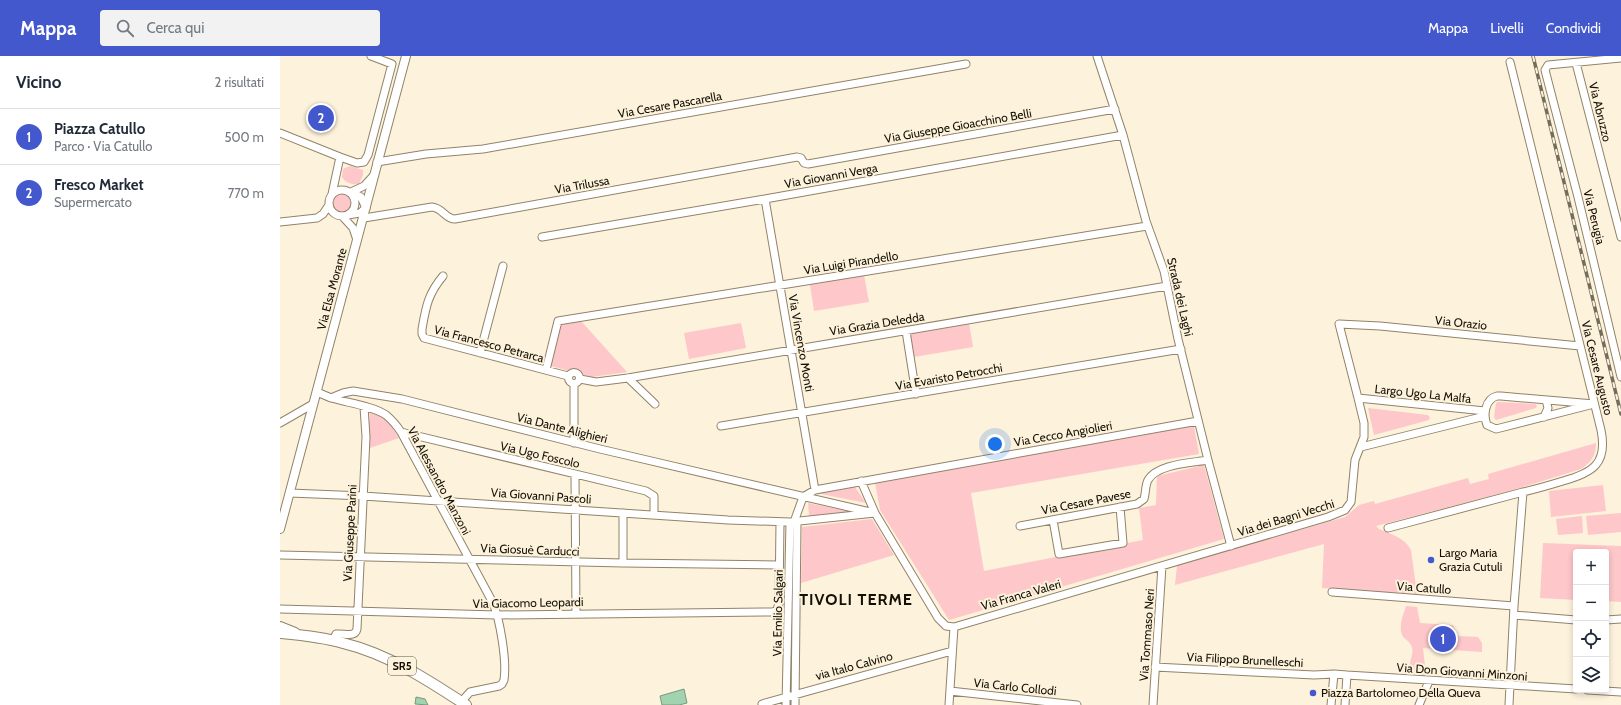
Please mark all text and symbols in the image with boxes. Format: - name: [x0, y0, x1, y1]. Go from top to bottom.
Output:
- search box: [100, 10, 380, 46]
- text: Mappa: [20, 17, 76, 40]
- icon: search: [114, 17, 136, 39]
- text: Cerca qui: [146, 19, 204, 37]
- text: Mappa: [1428, 19, 1468, 37]
- text: Livelli: [1490, 19, 1524, 37]
- text: Condividi: [1546, 19, 1601, 37]
- text: Vicino: [16, 72, 61, 92]
- text: 2 risultati: [215, 74, 264, 90]
- street label: Via Abruzzo: [1586, 81, 1615, 144]
- street label: Via Cesare Pascarella: [617, 88, 723, 121]
- pin: 2: [308, 103, 334, 133]
- street label: Via Giuseppe Gioacchino Belli: [883, 105, 1033, 146]
- text: Piazza Catullo: [54, 120, 145, 138]
- text: 1: [27, 129, 31, 145]
- text: 500 m: [224, 129, 264, 145]
- text: Parco · Via Catullo: [54, 138, 152, 154]
- street label: Via Giovanni Verga: [783, 160, 879, 191]
- street label: Via Trilussa: [553, 172, 611, 197]
- text: Fresco Market: [54, 176, 144, 194]
- text: 2: [26, 185, 32, 201]
- text: 770 m: [228, 185, 264, 201]
- street label: Via Perugia: [1580, 188, 1609, 246]
- text: Supermercato: [54, 194, 132, 210]
- street label: Via Elsa Morante: [313, 246, 350, 331]
- street label: Via Luigi Pirandello: [803, 248, 900, 277]
- street label: Strada dei Laghi: [1164, 256, 1197, 338]
- street label: Via Vincenzo Monti: [786, 293, 817, 393]
- street label: Via Grazia Deledda: [828, 309, 926, 338]
- street label: Via Orazio: [1434, 312, 1488, 333]
- street label: Via Cesare Augusto: [1578, 319, 1617, 417]
- street label: Via Francesco Petrarca: [433, 322, 546, 365]
- street label: Via Evaristo Petrocchi: [894, 360, 1004, 393]
- street label: Largo Ugo La Malfa: [1374, 381, 1472, 406]
- street label: Via Dante Alighieri: [515, 409, 609, 446]
- street label: Via Cecco Angiolieri: [1013, 417, 1113, 450]
- street label: Via Alessandro Manzoni: [405, 424, 474, 538]
- your location: [985, 434, 1005, 454]
- street label: Via Ugo Foscolo: [499, 438, 582, 471]
- street label: Via Giuseppe Parini: [339, 484, 360, 582]
- street label: Via Giovanni Pascoli: [490, 485, 592, 507]
- street label: Via Cesare Pavese: [1040, 485, 1132, 518]
- street label: Via dei Bagni Vecchi: [1236, 496, 1336, 539]
- street label: Via Giosuè Carducci: [480, 540, 580, 559]
- place label: Largo Maria Grazia Cutuli: [1439, 545, 1502, 574]
- map controls: [1573, 549, 1609, 693]
- button: +: [1573, 549, 1609, 585]
- marker: Largo Maria Grazia Cutuli: [1426, 555, 1436, 565]
- street label: Via Emilio Salgari: [769, 569, 786, 657]
- street label: Via Franca Valeri: [979, 576, 1063, 613]
- street label: Via Catullo: [1396, 578, 1452, 597]
- button: −: [1573, 585, 1609, 621]
- street label: Via Tommaso Neri: [1136, 588, 1157, 682]
- district label: TIVOLI TERME: [799, 590, 913, 609]
- street label: Via Giacomo Leopardi: [472, 594, 584, 611]
- button: locate: [1573, 621, 1609, 657]
- pin: 1: [1430, 624, 1456, 654]
- street label: via Italo Calvino: [814, 648, 895, 683]
- street label: Via Filippo Brunelleschi: [1186, 649, 1304, 670]
- road number: SR5: [388, 657, 416, 675]
- button: layers: [1573, 657, 1609, 693]
- street label: Via Don Giovanni Minzoni: [1396, 659, 1528, 684]
- street label: Via Carlo Collodi: [973, 675, 1057, 698]
- place label: Piazza Bartolomeo Della Queva: [1321, 685, 1481, 700]
- marker: Piazza Bartolomeo Della Queva: [1308, 688, 1318, 698]

